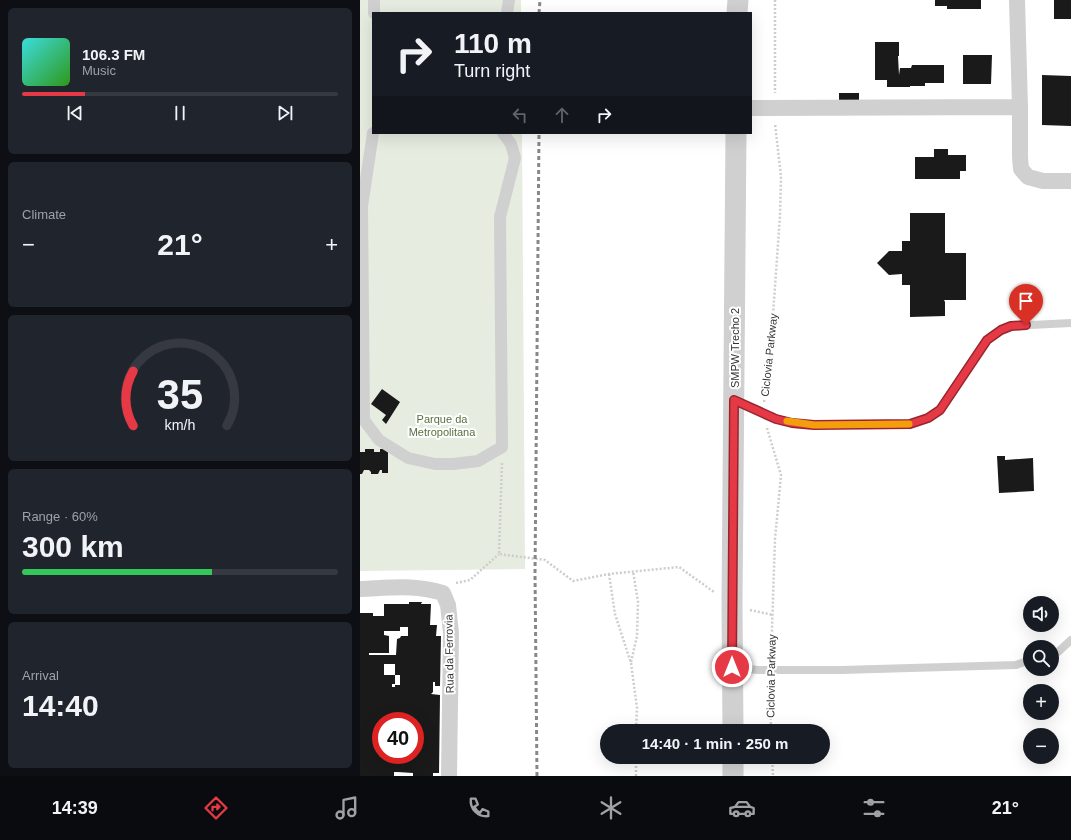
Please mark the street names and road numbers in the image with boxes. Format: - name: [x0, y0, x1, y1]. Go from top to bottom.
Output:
- street label: SMPW Trecho 2: [729, 308, 741, 388]
- street label: Ciclovia Parkway: [759, 312, 779, 397]
- street label: Rua da Ferrovia: [442, 614, 456, 694]
- street label: Ciclovia Parkway: [764, 634, 778, 718]

